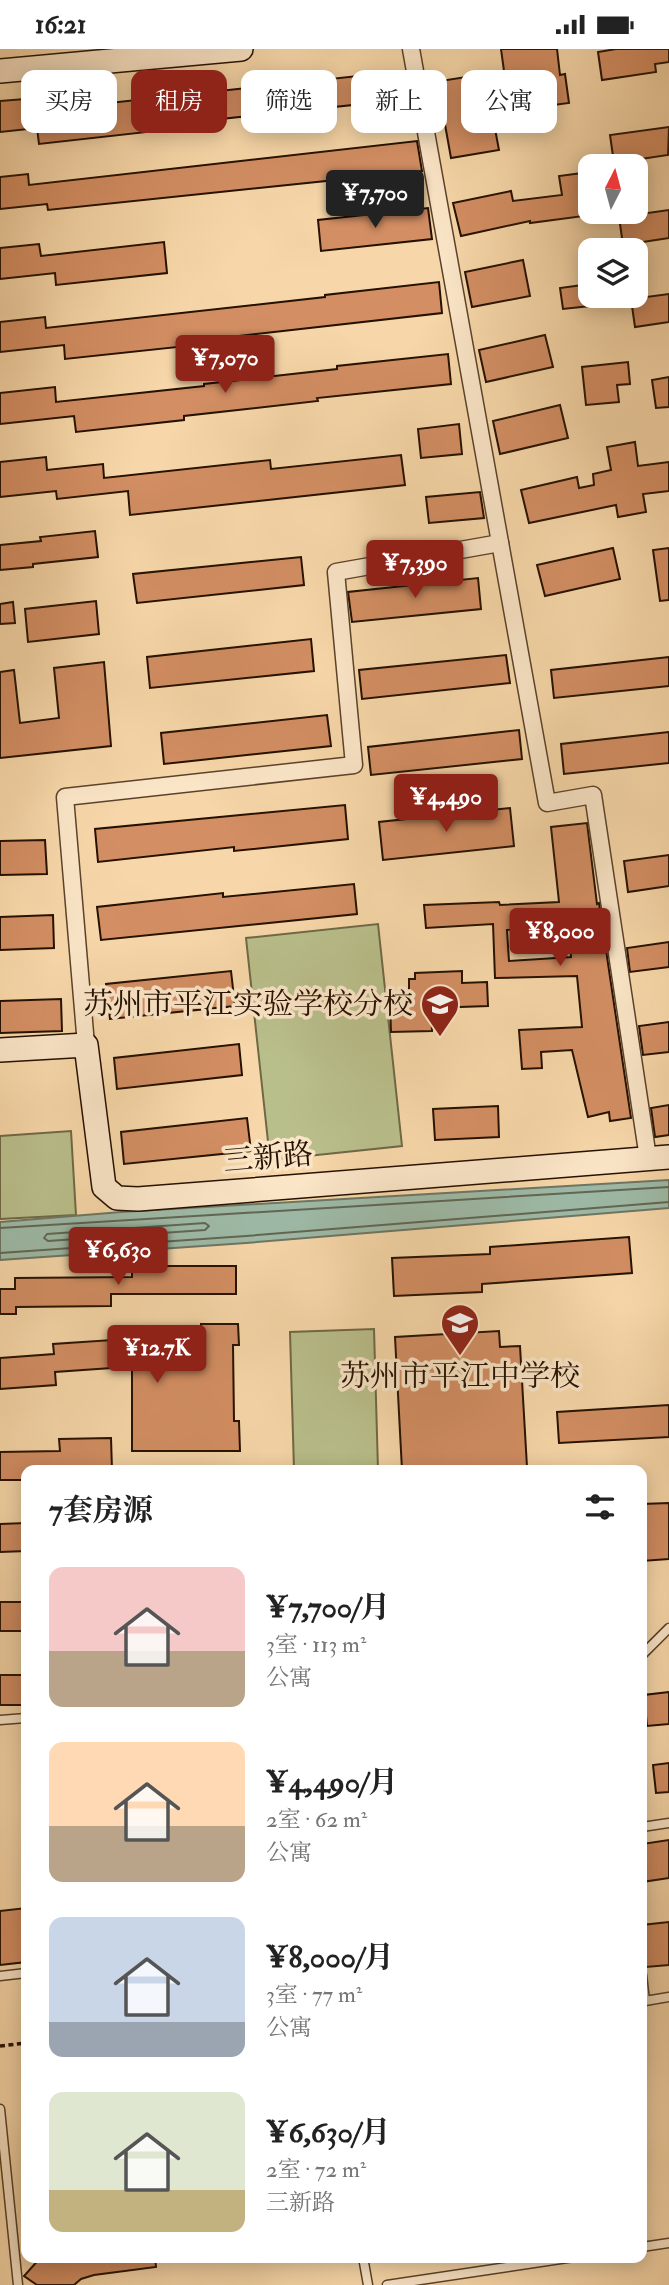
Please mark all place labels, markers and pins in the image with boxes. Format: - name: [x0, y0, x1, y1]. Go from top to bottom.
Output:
- pin: ¥7,700: [318, 171, 432, 230]
- pin: ¥7,070: [168, 335, 282, 395]
- pin: ¥7,390: [358, 540, 472, 600]
- pin: ¥4,490: [389, 775, 503, 834]
- pin: ¥8,000: [503, 909, 617, 968]
- school or university icon: 苏州市平江实验学校分校: [419, 983, 461, 1038]
- place label: 苏州市平江实验学校分校: [83, 986, 413, 1023]
- pin: ¥6,630: [61, 1227, 175, 1287]
- school or university icon: 苏州市平江中学校: [439, 1302, 481, 1357]
- pin: ¥12.7K: [100, 1325, 214, 1385]
- place label: 苏州市平江中学校: [340, 1358, 580, 1395]

